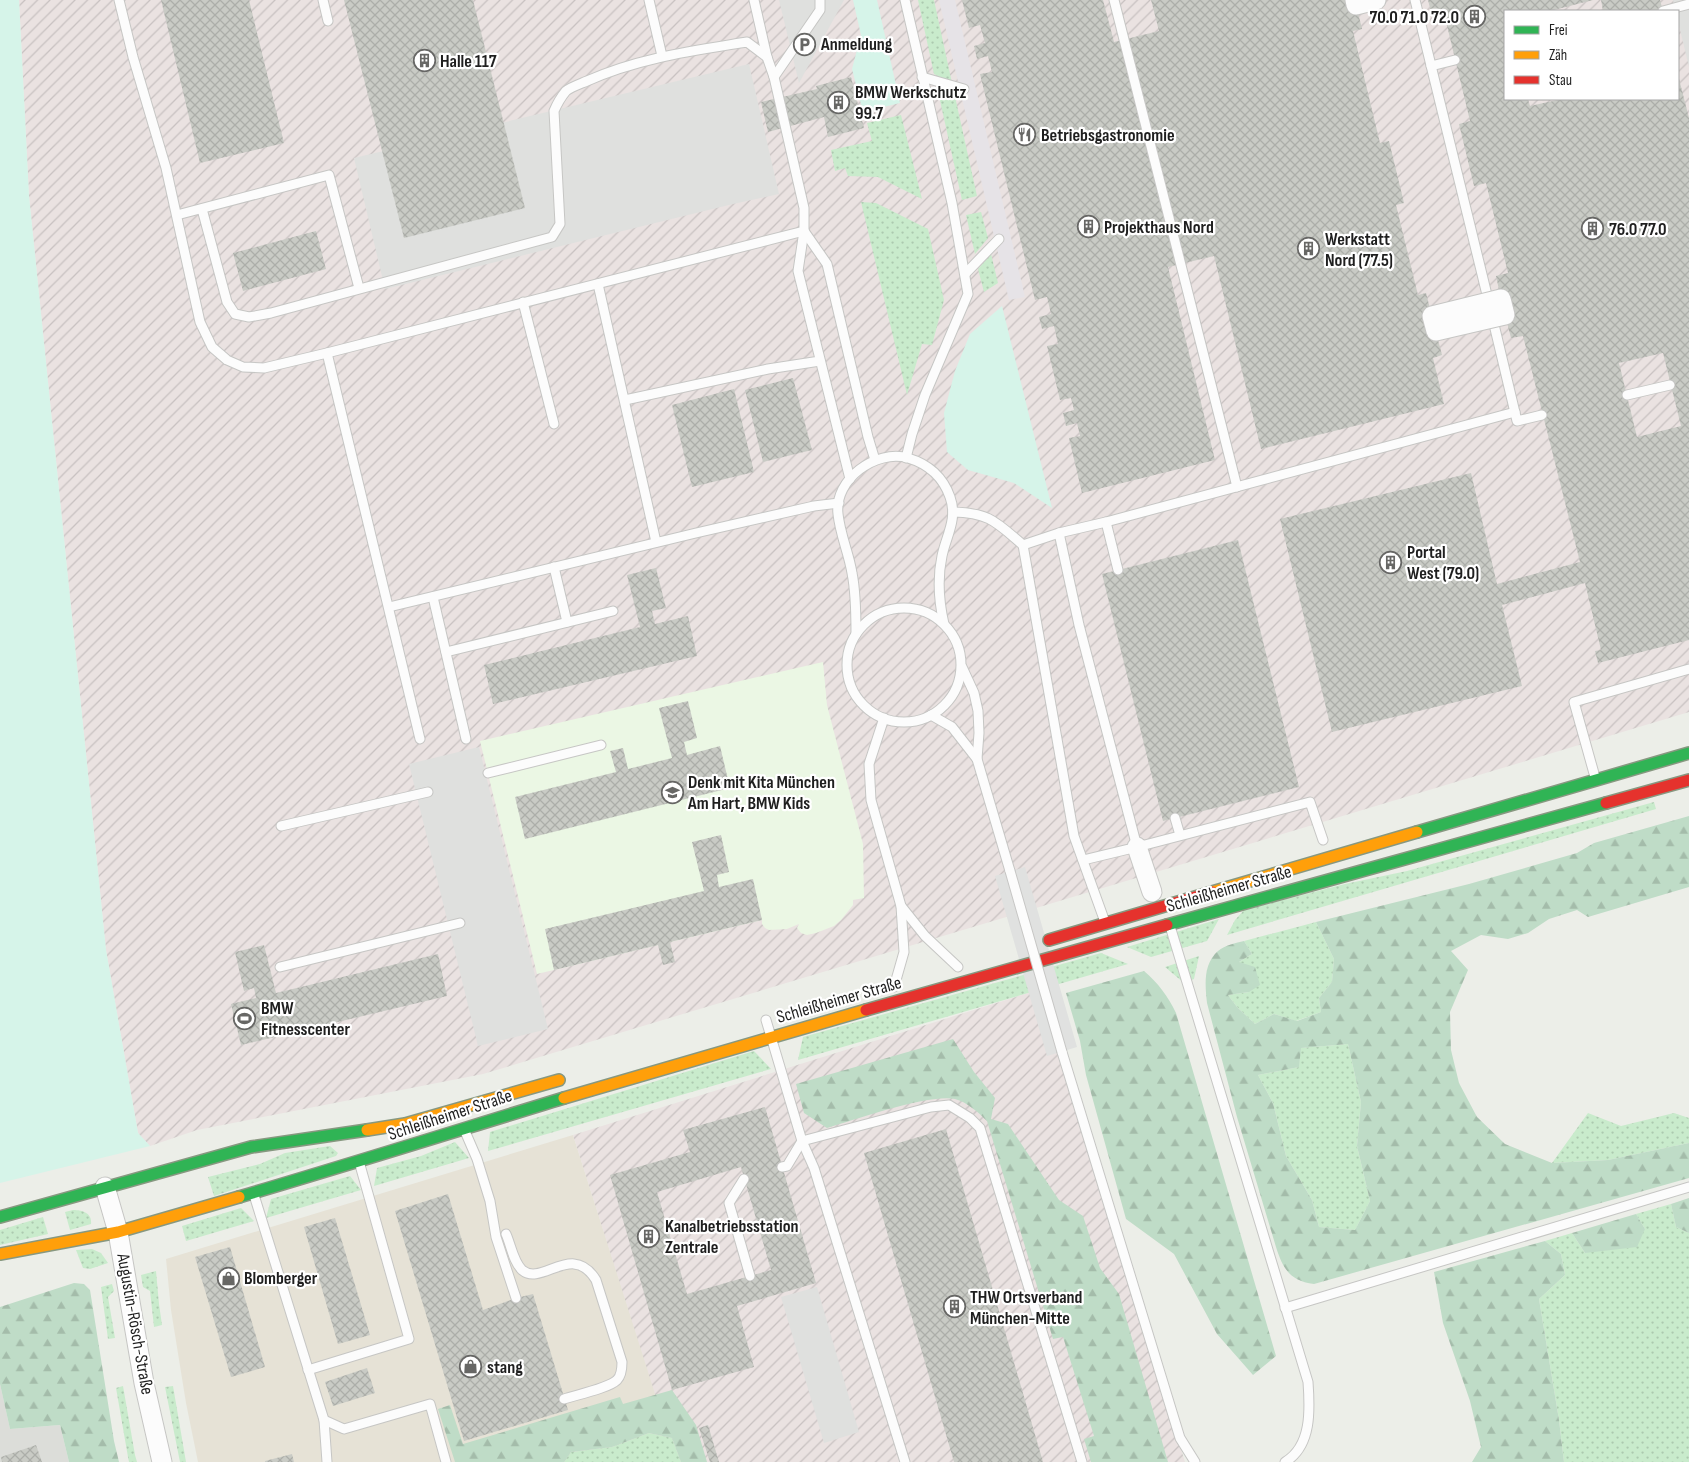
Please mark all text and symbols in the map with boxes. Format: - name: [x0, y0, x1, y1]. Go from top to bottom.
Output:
- building icon: 70.0 71.0 72.0: [1463, 5, 1487, 29]
- place label: 70.0 71.0 72.0: [1370, 7, 1459, 28]
- legend: [1504, 10, 1679, 100]
- text: Frei: [1549, 21, 1568, 40]
- parking icon: Anmeldung: [793, 32, 817, 56]
- place label: Anmeldung: [820, 34, 893, 55]
- text: Zäh: [1549, 46, 1567, 65]
- building icon: Halle 117: [412, 49, 436, 73]
- place label: Halle 117: [440, 51, 497, 72]
- text: Stau: [1549, 71, 1572, 90]
- place label: BMW Werkschutz 99.7: [855, 82, 966, 124]
- building icon: BMW Werkschutz 99.7: [827, 90, 851, 114]
- restaurant icon: Betriebsgastronomie: [1013, 123, 1037, 147]
- place label: Betriebsgastronomie: [1041, 125, 1175, 146]
- building icon: Projekthaus Nord: [1076, 215, 1100, 239]
- place label: Projekthaus Nord: [1104, 217, 1214, 238]
- building icon: 76.0 77.0: [1581, 217, 1605, 241]
- place label: 76.0 77.0: [1609, 219, 1666, 240]
- place label: Werkstatt Nord (77.5): [1325, 229, 1393, 271]
- building icon: Werkstatt Nord (77.5): [1297, 237, 1321, 261]
- place label: Portal West (79.0): [1407, 542, 1479, 584]
- building icon: Portal West (79.0): [1379, 550, 1403, 574]
- place label: Denk mit Kita München Am Hart, BMW Kids: [687, 772, 835, 814]
- school or university icon: Denk mit Kita München Am Hart, BMW Kids: [660, 780, 684, 804]
- street label: Schleißheimer Straße: [1164, 861, 1294, 917]
- street label: Schleißheimer Straße: [774, 972, 904, 1028]
- place label: BMW Fitnesscenter: [261, 998, 350, 1040]
- sports icon: BMW Fitnesscenter: [233, 1006, 257, 1030]
- street label: Schleißheimer Straße: [385, 1085, 515, 1145]
- place label: Kanalbetriebsstation Zentrale: [665, 1216, 799, 1258]
- building icon: Kanalbetriebsstation Zentrale: [637, 1224, 661, 1248]
- street label: Augustin-Rösch-Straße: [112, 1251, 158, 1396]
- shop icon: Blomberger: [216, 1266, 240, 1290]
- place label: Blomberger: [244, 1268, 318, 1289]
- place label: THW Ortsverband München-Mitte: [970, 1287, 1083, 1329]
- building icon: THW Ortsverband München-Mitte: [942, 1295, 966, 1319]
- shop icon: stang: [459, 1355, 483, 1379]
- place label: stang: [487, 1357, 523, 1378]

